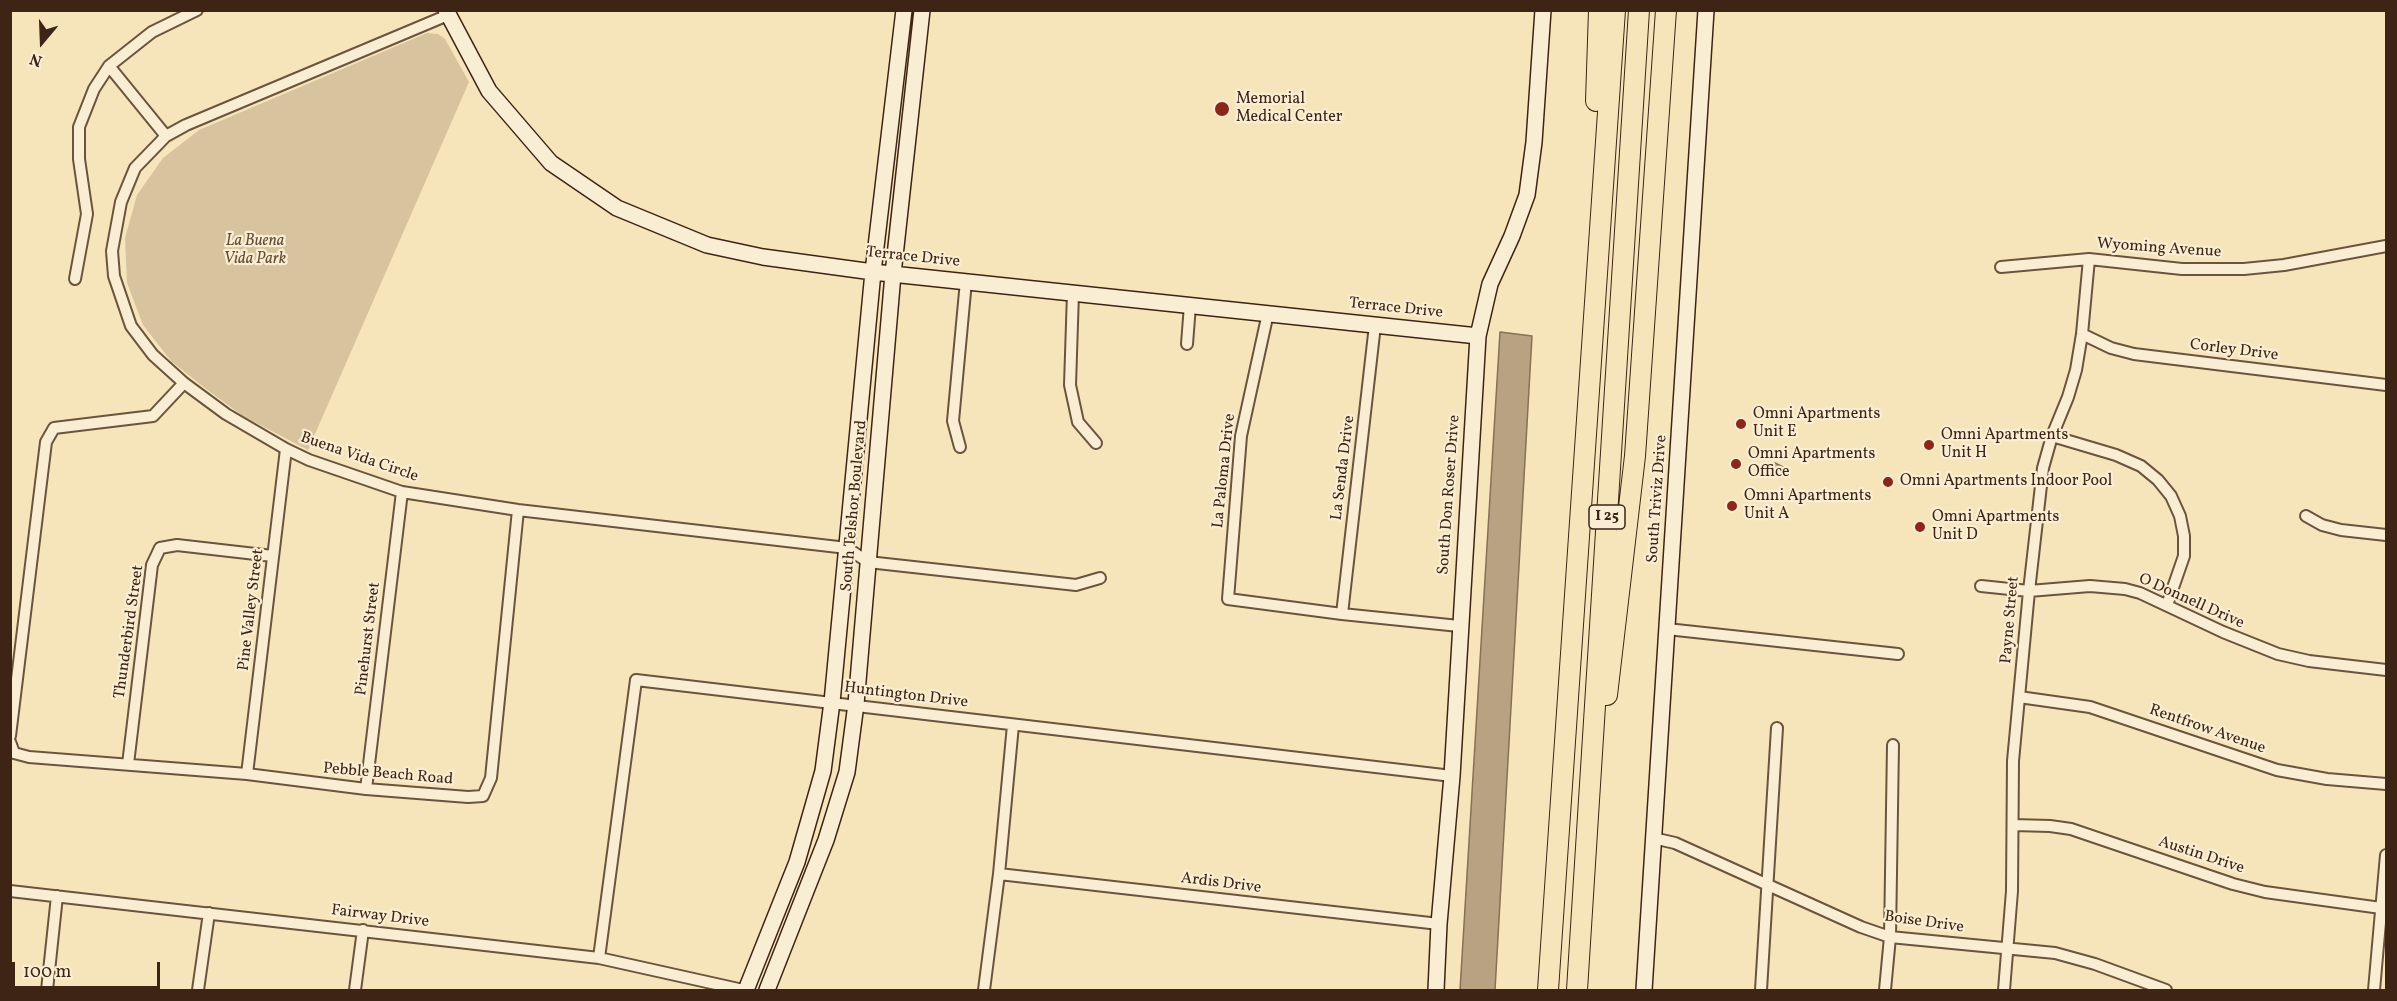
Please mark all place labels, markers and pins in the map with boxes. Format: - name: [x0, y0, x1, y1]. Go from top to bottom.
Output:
- place label: Memorial Medical Center: [1236, 90, 1342, 128]
- marker: Memorial Medical Center: [1213, 100, 1231, 118]
- place label: Omni Apartments Unit E: [1753, 405, 1880, 443]
- marker: Omni Apartments Unit E: [1734, 417, 1748, 431]
- place label: Omni Apartments Unit H: [1941, 426, 2068, 464]
- marker: Omni Apartments Unit H: [1922, 438, 1936, 452]
- place label: Omni Apartments Office: [1748, 445, 1875, 483]
- marker: Omni Apartments Office: [1729, 457, 1743, 471]
- place label: Omni Apartments Indoor Pool: [1900, 472, 2112, 492]
- marker: Omni Apartments Indoor Pool: [1881, 475, 1895, 489]
- place label: Omni Apartments Unit A: [1744, 487, 1871, 525]
- marker: Omni Apartments Unit A: [1725, 499, 1739, 513]
- place label: Omni Apartments Unit D: [1932, 508, 2059, 546]
- marker: Omni Apartments Unit D: [1913, 520, 1927, 534]

